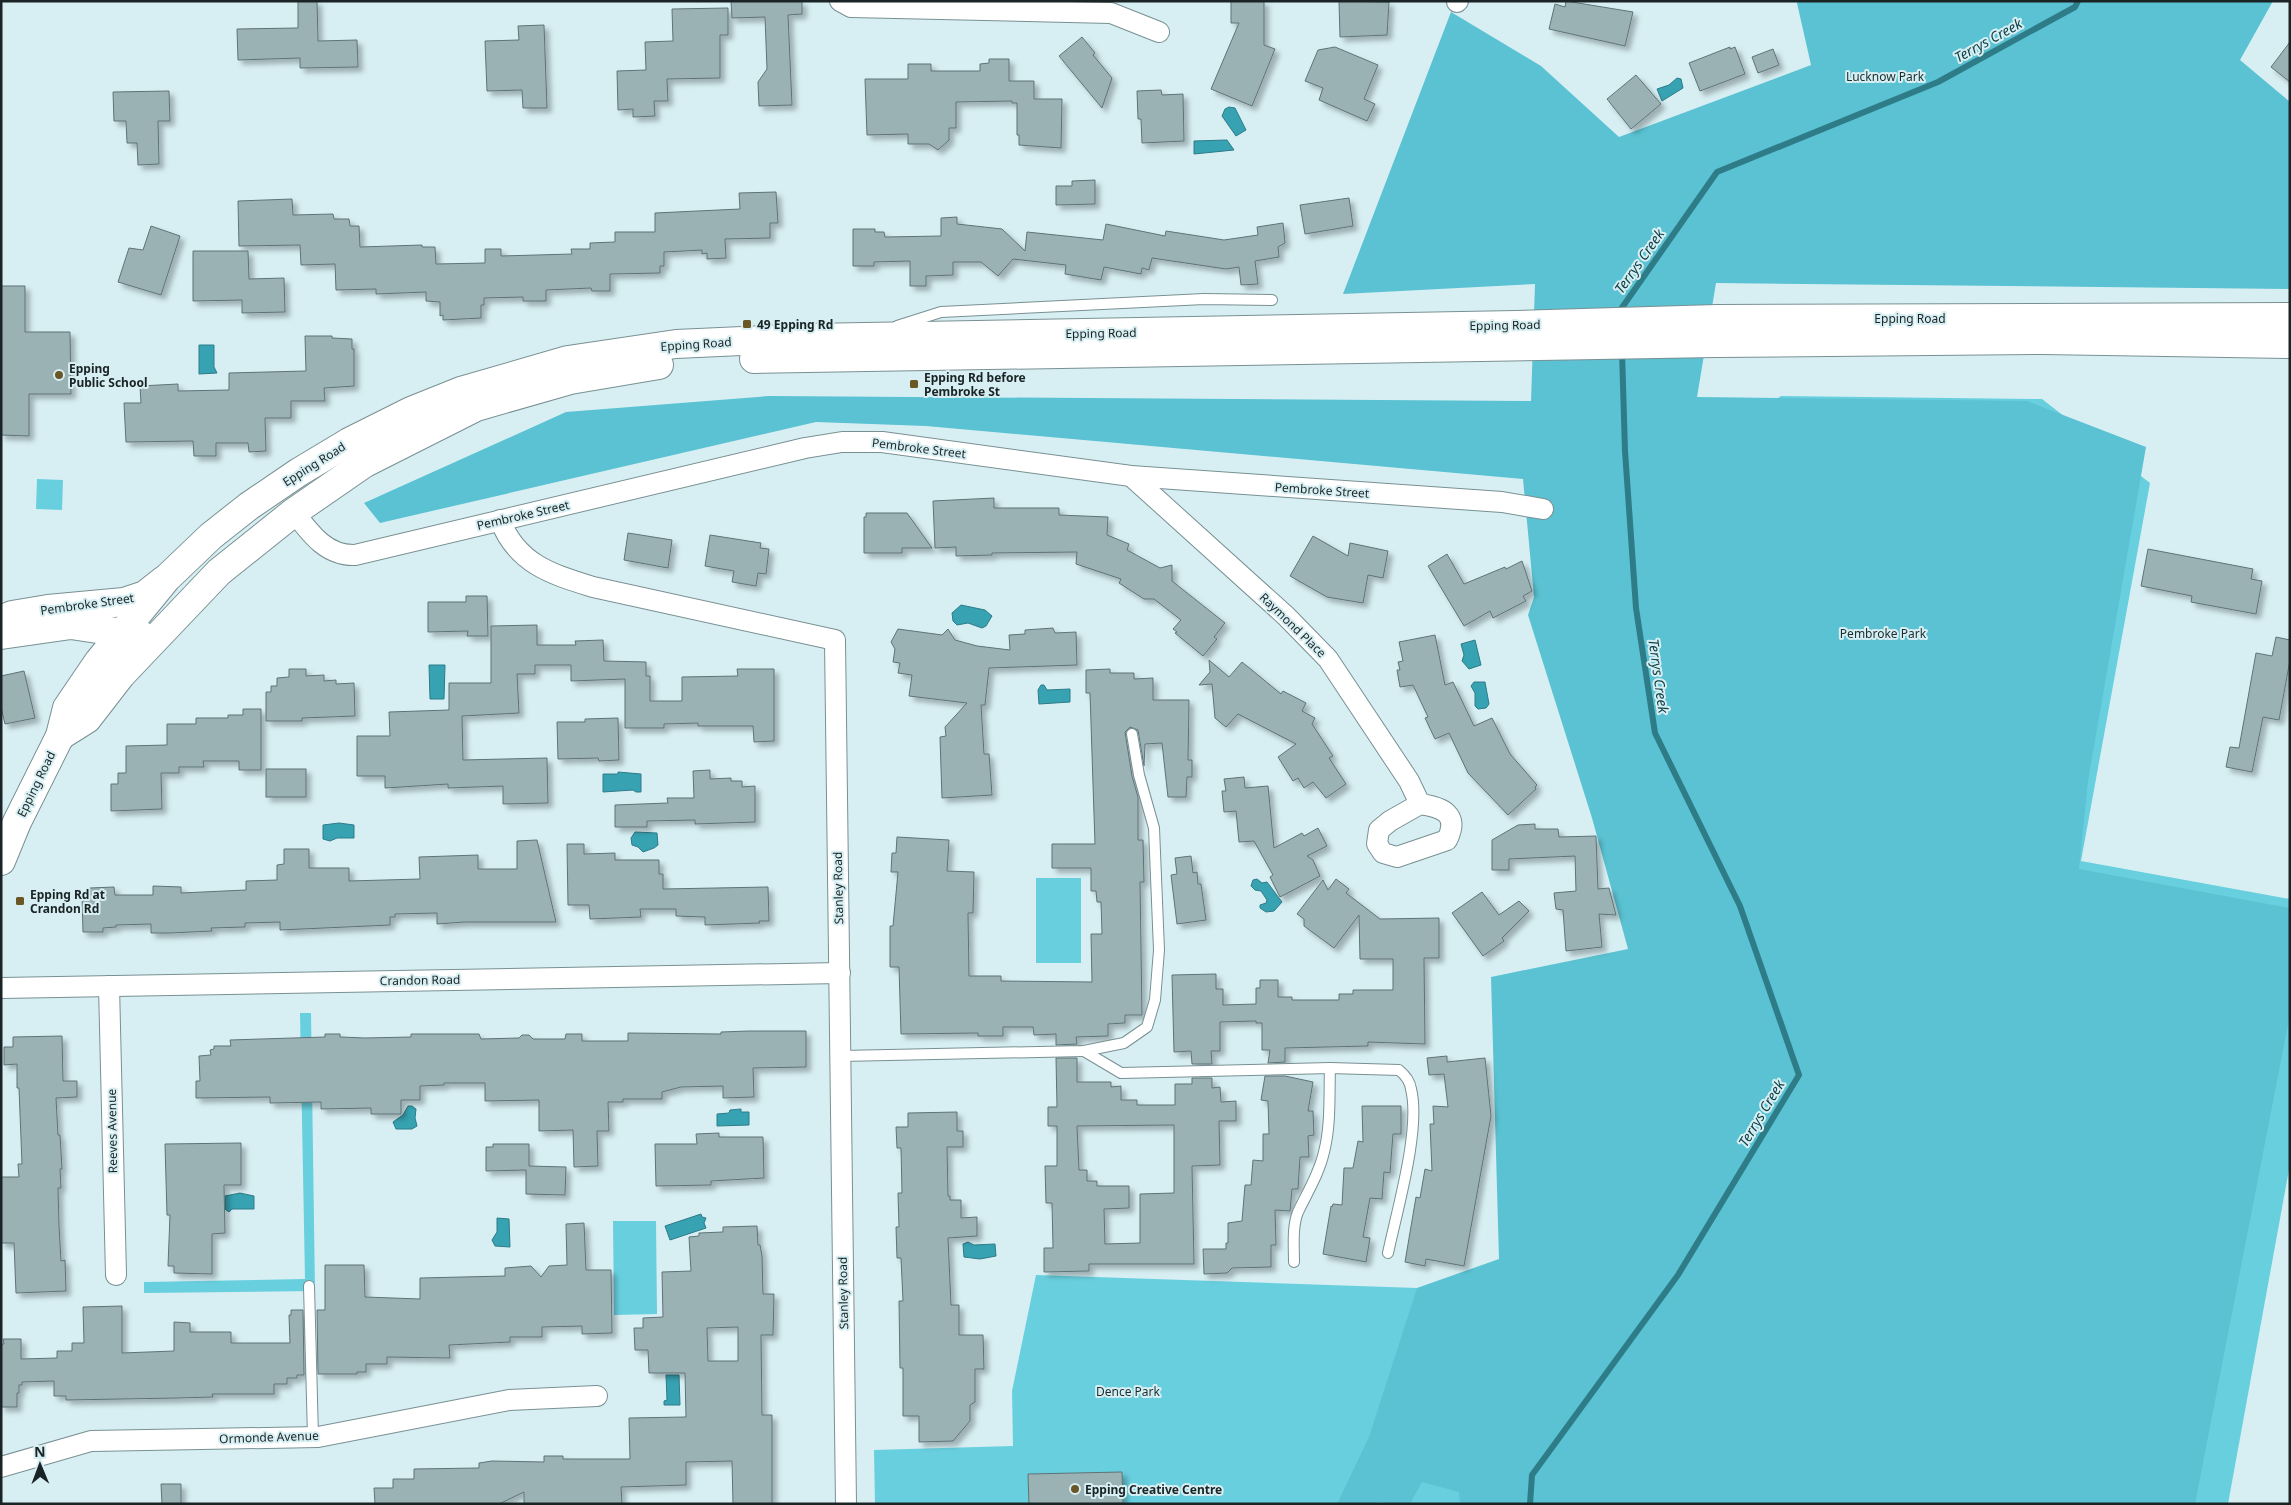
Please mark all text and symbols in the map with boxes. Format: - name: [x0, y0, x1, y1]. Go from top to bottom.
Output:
- water label: Terrys Creek: [1951, 13, 2026, 66]
- park label: Lucknow Park: [1846, 68, 1925, 85]
- water label: Terrys Creek: [1610, 224, 1669, 297]
- street label: Epping Road: [1874, 310, 1946, 327]
- place label: 49 Epping Rd: [757, 316, 833, 333]
- street label: Epping Road: [1469, 316, 1541, 334]
- marker: 49 Epping Rd: [741, 318, 753, 330]
- street label: Epping Road: [1065, 324, 1137, 342]
- street label: Epping Road: [660, 333, 732, 355]
- place label: Epping Public School: [69, 360, 148, 391]
- marker: Epping Public School: [53, 369, 65, 381]
- place label: Epping Rd before Pembroke St: [924, 369, 1026, 400]
- marker: Epping Rd before Pembroke St: [908, 378, 920, 390]
- street label: Pembroke Street: [871, 434, 968, 462]
- street label: Epping Road: [279, 438, 349, 490]
- street label: Pembroke Street: [1274, 478, 1370, 502]
- street label: Pembroke Street: [475, 496, 572, 534]
- street label: Pembroke Street: [39, 589, 136, 619]
- street label: Raymond Place: [1256, 589, 1330, 661]
- park label: Pembroke Park: [1840, 625, 1927, 642]
- water label: Terrys Creek: [1644, 638, 1674, 715]
- street label: Epping Road: [13, 748, 59, 820]
- street label: Stanley Road: [829, 851, 847, 925]
- place label: Epping Rd at Crandon Rd: [30, 886, 105, 917]
- marker: Epping Rd at Crandon Rd: [14, 895, 26, 907]
- street label: Crandon Road: [380, 971, 460, 989]
- water label: Terrys Creek: [1734, 1075, 1789, 1150]
- street label: Reeves Avenue: [103, 1088, 121, 1173]
- street label: Stanley Road: [834, 1256, 852, 1330]
- park label: Dence Park: [1096, 1383, 1161, 1400]
- street label: Ormonde Avenue: [219, 1427, 319, 1447]
- north arrow: [15, 1440, 65, 1490]
- text: N: [34, 1442, 46, 1461]
- place label: Epping Creative Centre: [1085, 1481, 1222, 1498]
- marker: Epping Creative Centre: [1069, 1483, 1081, 1495]

